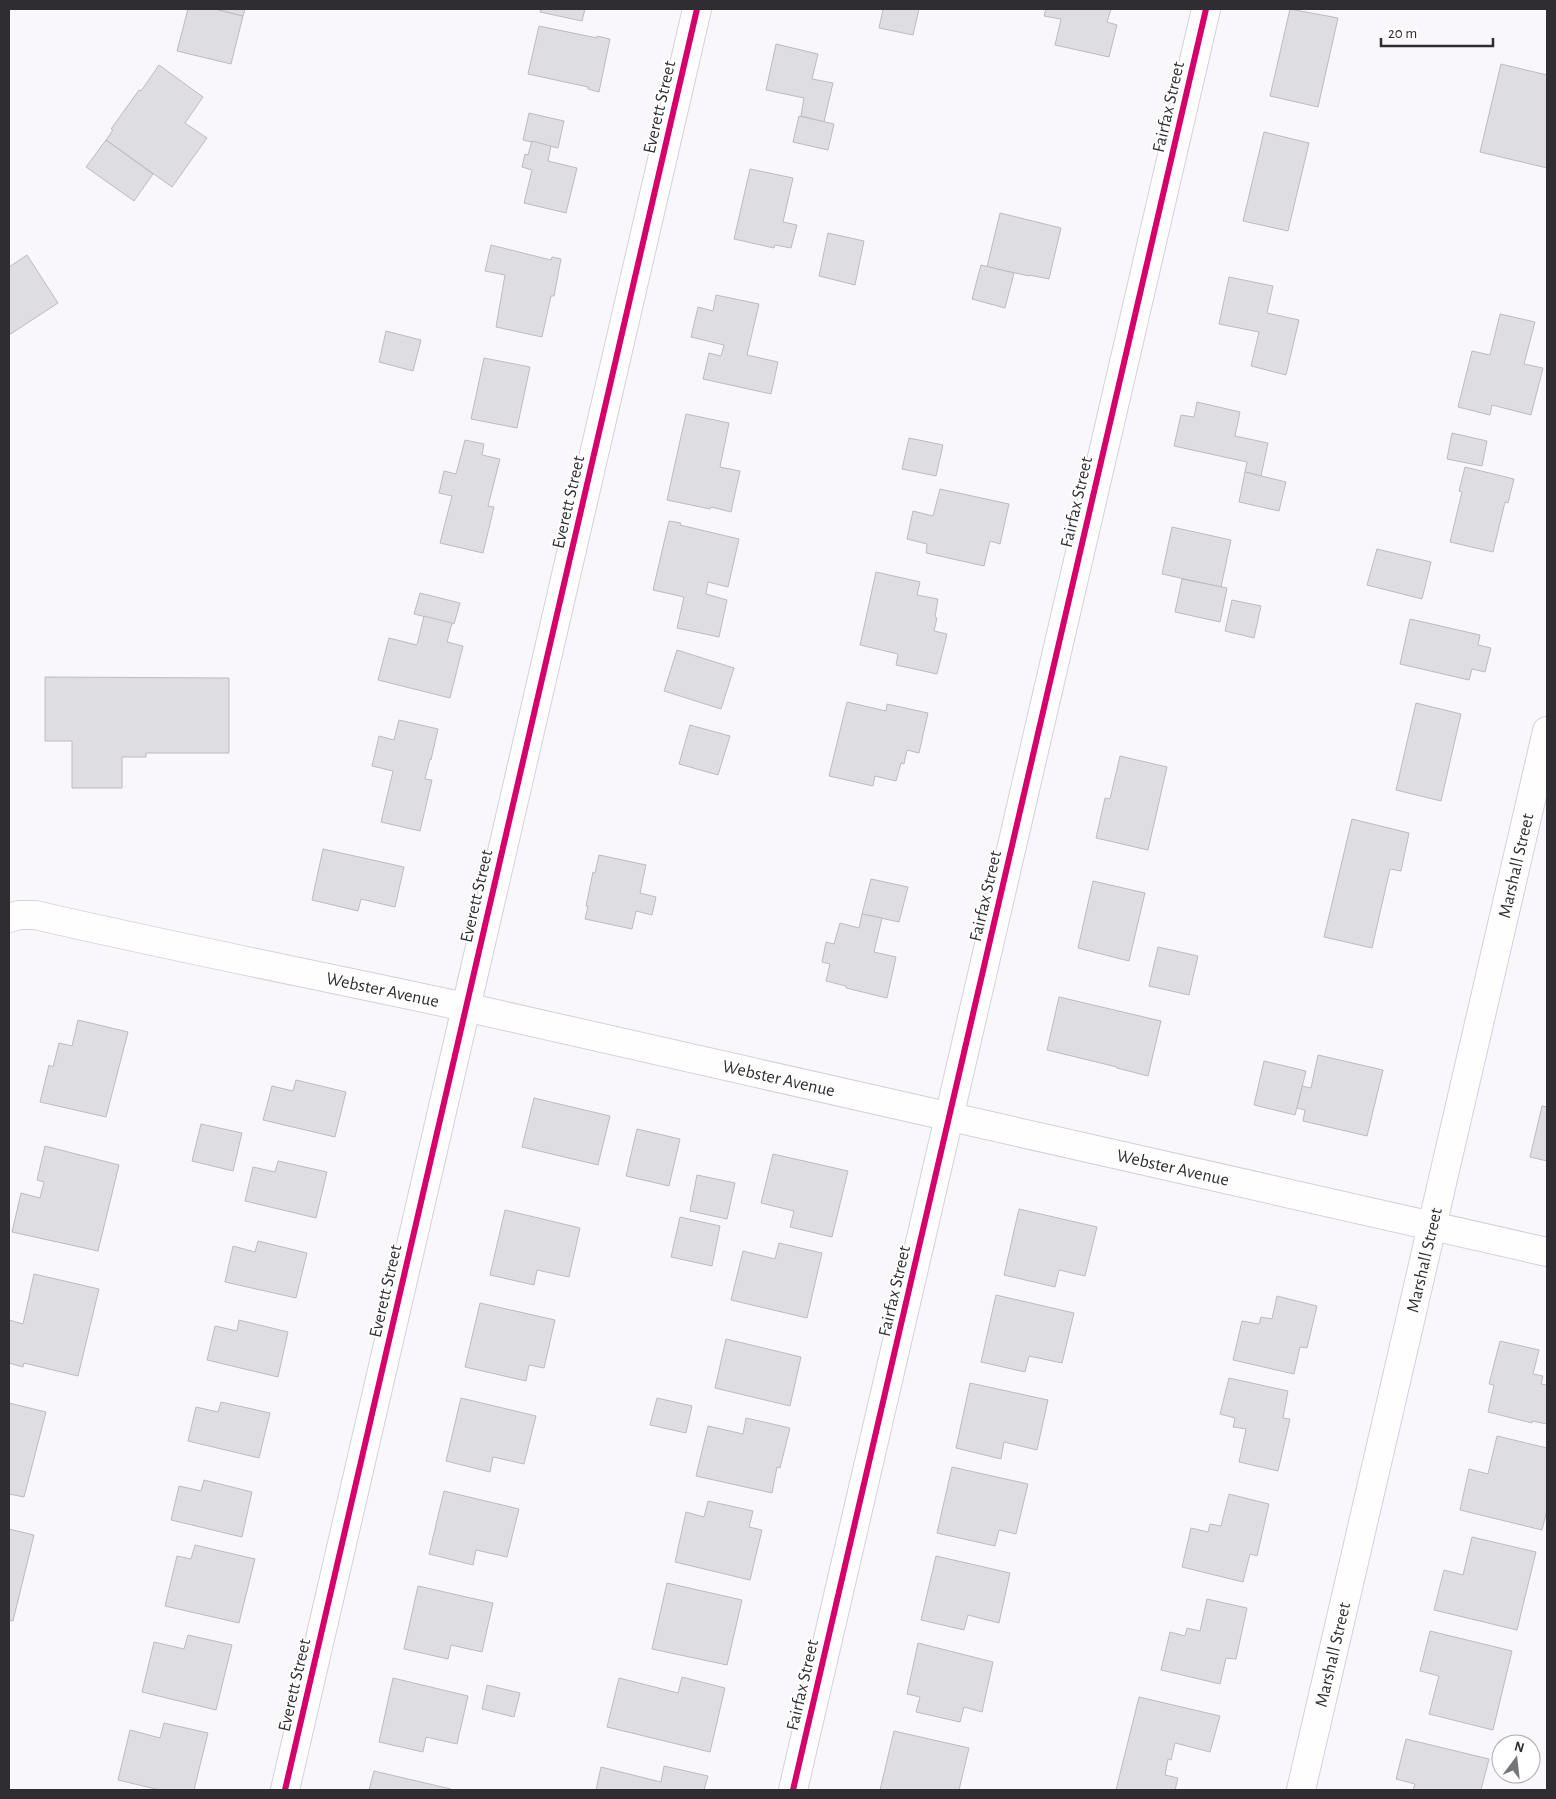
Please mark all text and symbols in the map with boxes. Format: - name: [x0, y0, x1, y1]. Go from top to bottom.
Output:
- scale bar: [1381, 15, 1494, 47]
- text: 20 m: [1388, 26, 1417, 41]
- street label: Everett Street: [641, 59, 679, 155]
- street label: Fairfax Street: [1150, 60, 1188, 154]
- street label: Everett Street: [550, 454, 588, 550]
- street label: Fairfax Street: [1058, 455, 1096, 549]
- street label: Marshall Street: [1496, 812, 1538, 920]
- street label: Everett Street: [458, 848, 496, 944]
- street label: Fairfax Street: [967, 849, 1005, 943]
- street label: Webster Avenue: [325, 970, 440, 1011]
- street label: Webster Avenue: [721, 1058, 837, 1100]
- street label: Webster Avenue: [1115, 1147, 1231, 1190]
- street label: Marshall Street: [1404, 1206, 1446, 1314]
- street label: Everett Street: [367, 1243, 405, 1339]
- street label: Fairfax Street: [876, 1244, 914, 1338]
- street label: Marshall Street: [1313, 1601, 1354, 1709]
- street label: Everett Street: [276, 1637, 314, 1733]
- street label: Fairfax Street: [784, 1638, 822, 1732]
- north arrow: [1491, 1734, 1541, 1784]
- text: N: [1513, 1739, 1526, 1755]

